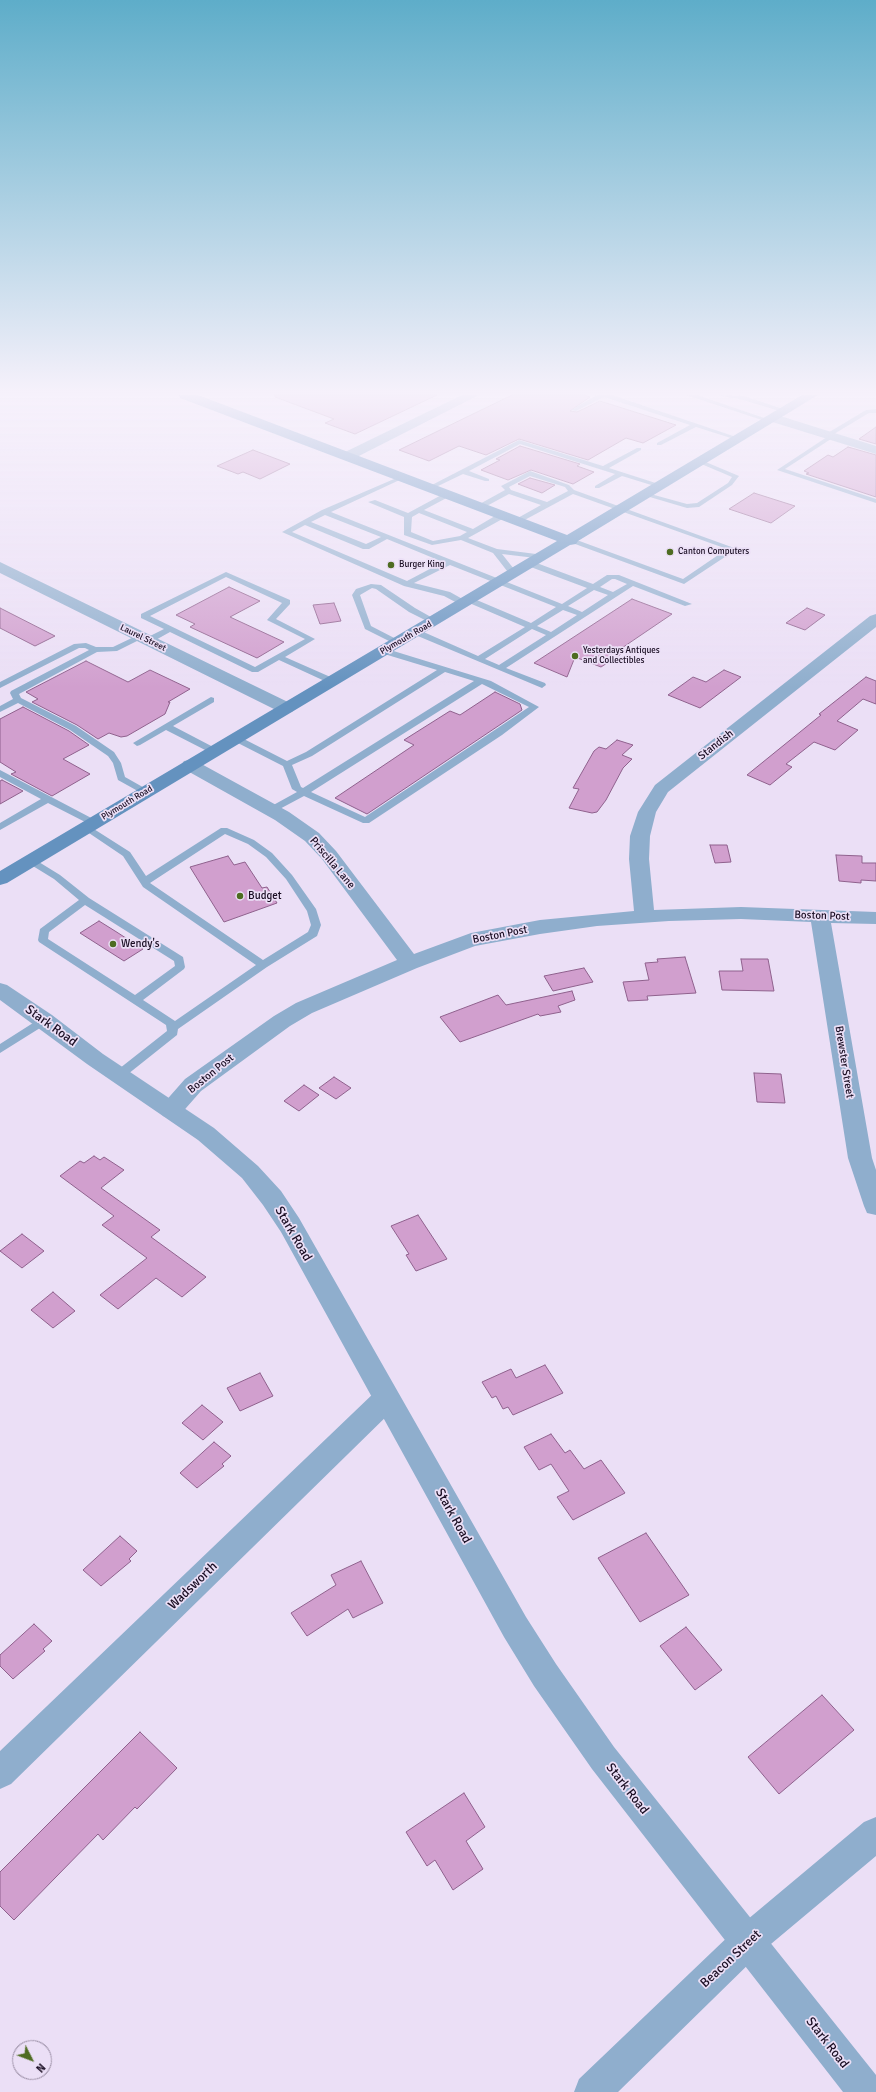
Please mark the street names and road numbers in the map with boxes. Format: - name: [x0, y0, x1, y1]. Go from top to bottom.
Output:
- street label: Plymouth Road: [378, 619, 434, 657]
- street label: Laurel Street: [118, 622, 168, 654]
- street label: Standish: [696, 727, 736, 763]
- street label: Plymouth Road: [99, 783, 155, 823]
- street label: Priscilla Lane: [307, 834, 357, 892]
- street label: Boston Post: [794, 908, 850, 924]
- street label: Boston Post: [472, 923, 528, 947]
- street label: Stark Road: [22, 1002, 80, 1050]
- street label: Brewster Street: [832, 1025, 856, 1099]
- street label: Boston Post: [185, 1051, 237, 1097]
- street label: Stark Road: [271, 1204, 315, 1264]
- street label: Stark Road: [432, 1486, 474, 1546]
- street label: Wadsworth: [165, 1559, 221, 1613]
- street label: Stark Road: [602, 1760, 652, 1818]
- street label: Beacon Street: [697, 1927, 765, 1991]
- street label: Stark Road: [802, 2014, 852, 2072]

